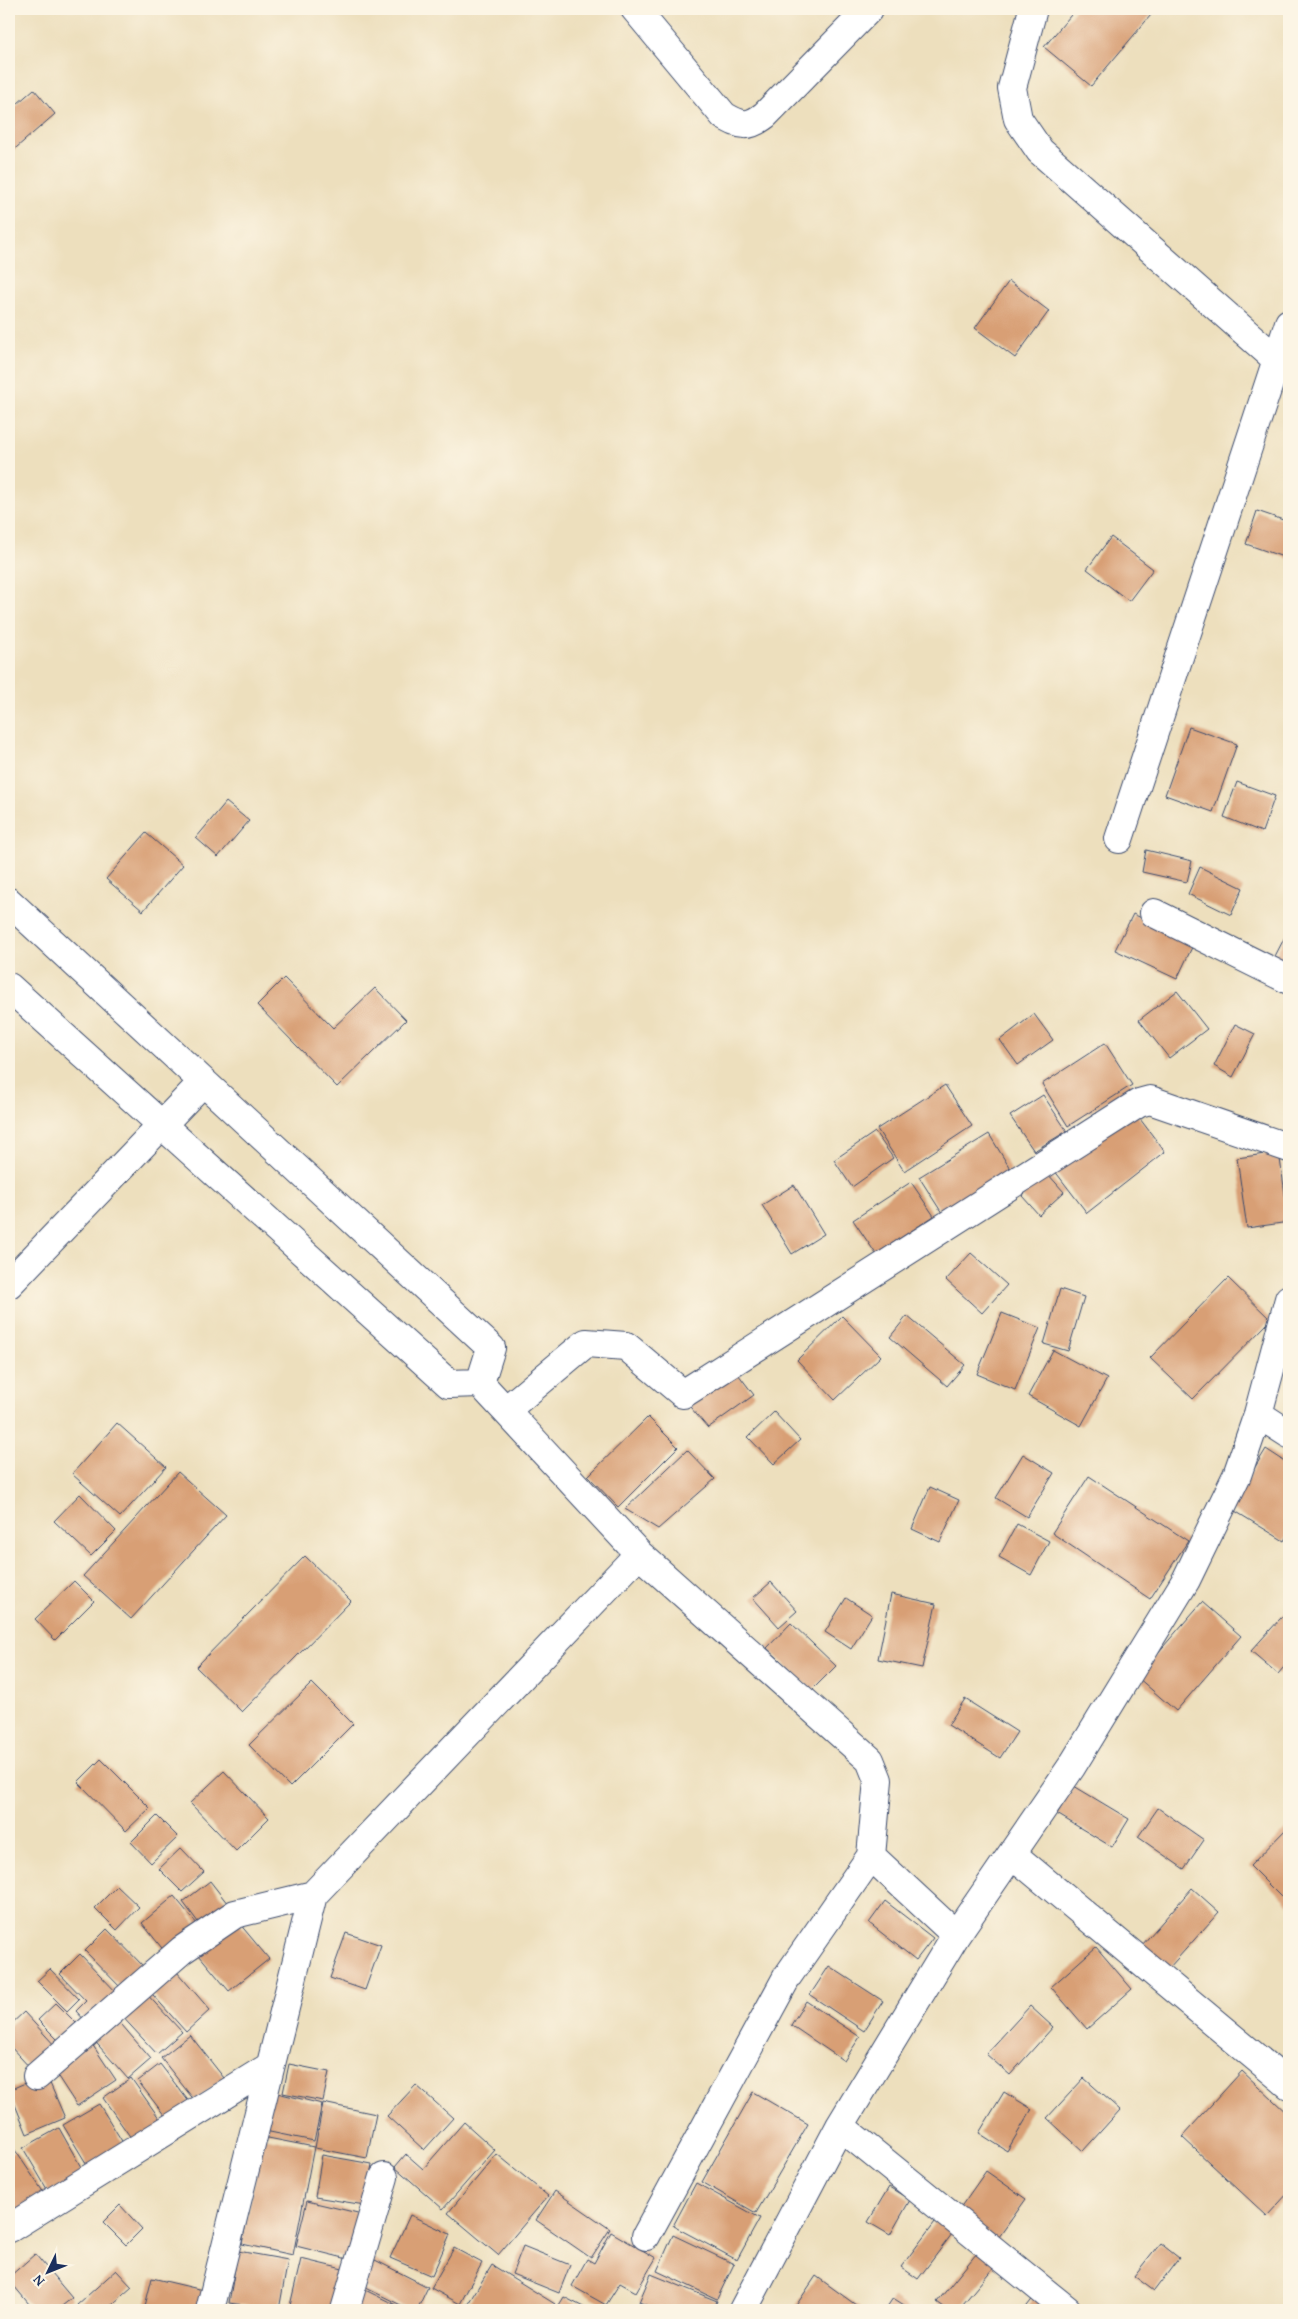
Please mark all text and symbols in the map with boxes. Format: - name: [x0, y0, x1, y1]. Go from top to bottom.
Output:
- north arrow: [22, 2246, 72, 2296]
- text: N: [28, 2270, 49, 2291]

